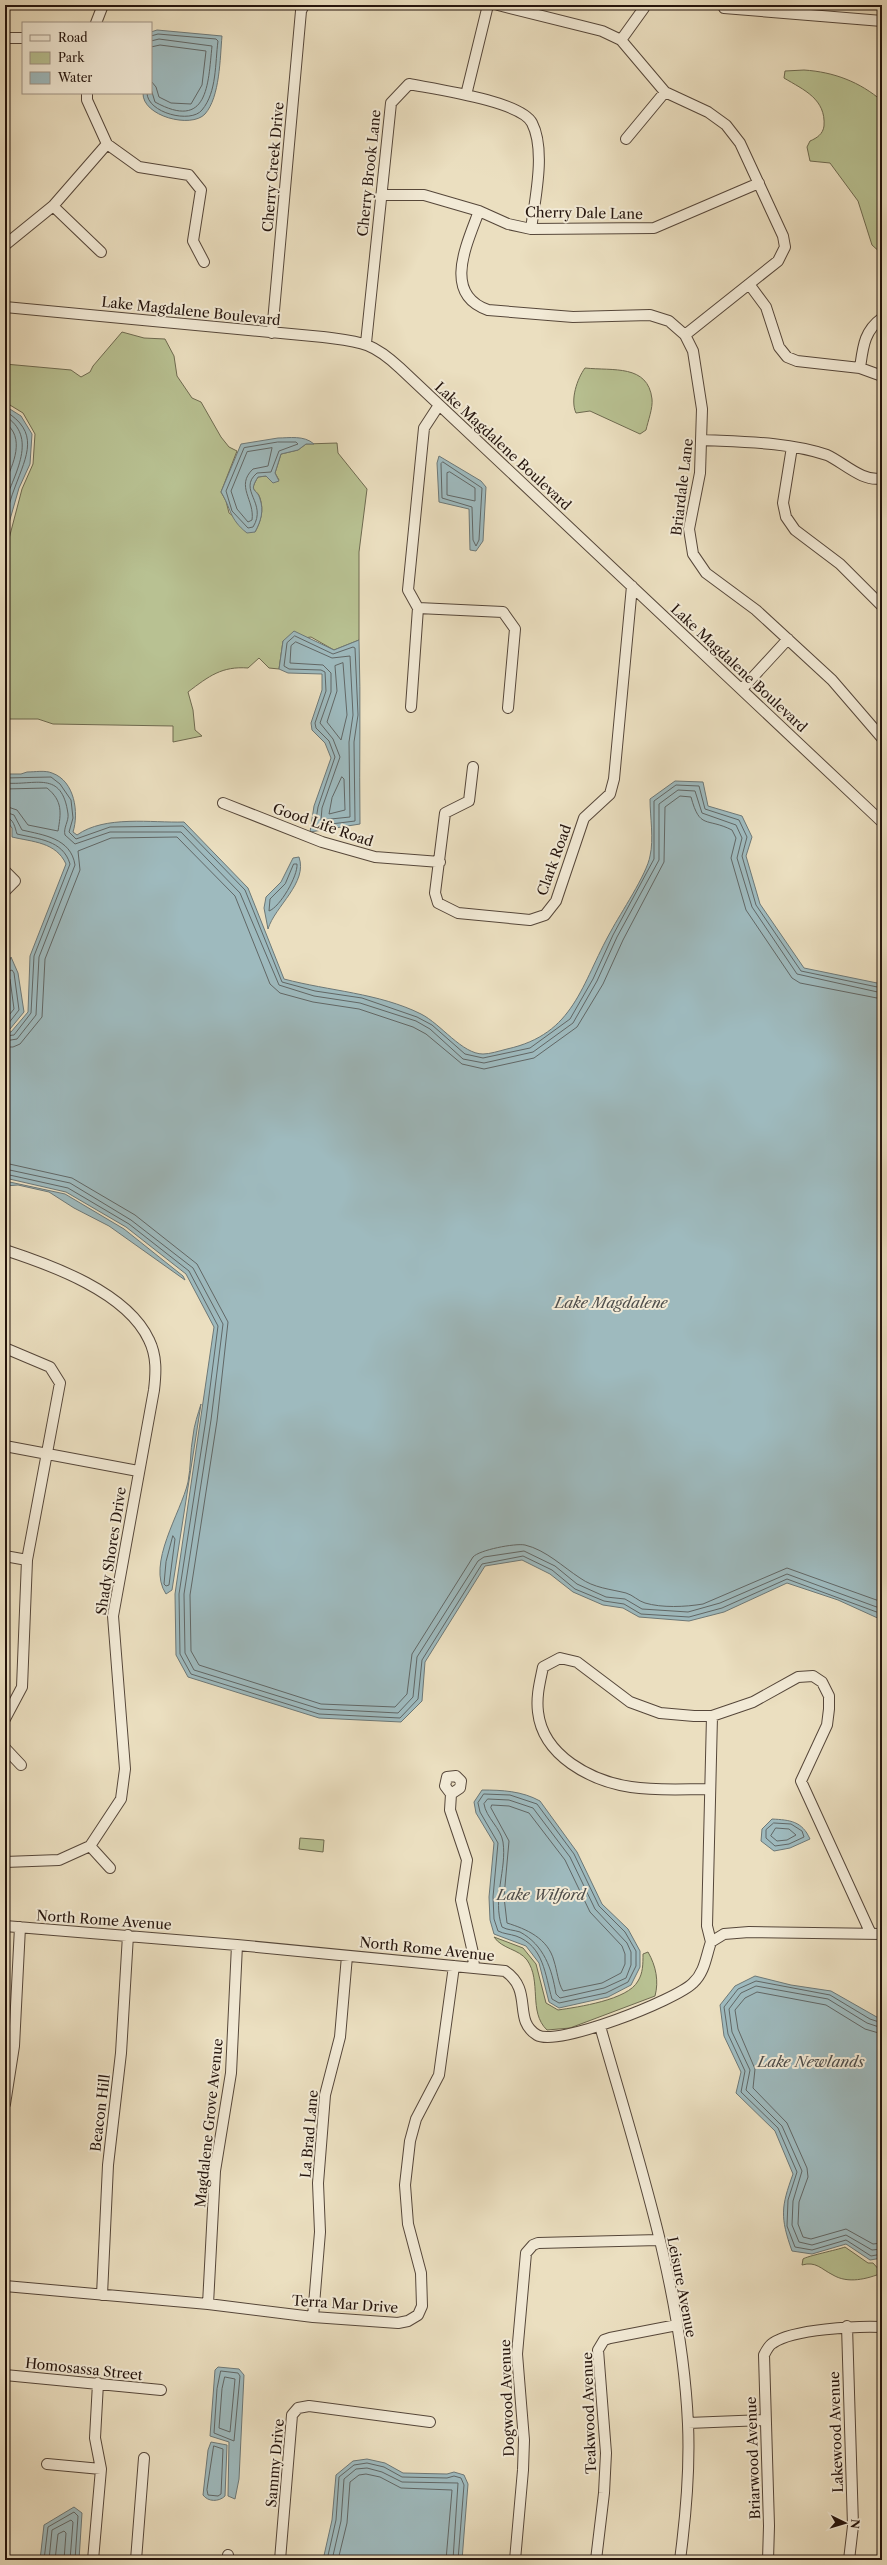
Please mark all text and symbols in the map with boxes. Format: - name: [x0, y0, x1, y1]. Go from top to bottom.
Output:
- legend: [22, 22, 152, 94]
- text: Road: [58, 30, 88, 45]
- text: Park: [58, 50, 85, 65]
- text: Water: [57, 70, 92, 85]
- street label: Cherry Creek Drive: [258, 101, 288, 233]
- street label: Cherry Brook Lane: [353, 108, 385, 237]
- street label: Cherry Dale Lane: [525, 203, 643, 223]
- street label: Lake Magdalene Boulevard: [100, 293, 282, 329]
- street label: Lake Magdalene Boulevard: [431, 378, 575, 514]
- street label: Briardale Lane: [667, 437, 697, 537]
- street label: Lake Magdalene Boulevard: [667, 600, 811, 736]
- street label: Good Life Road: [270, 799, 376, 851]
- street label: Clark Road: [533, 822, 575, 898]
- water label: Lake Magdalene: [553, 1293, 668, 1312]
- street label: Shady Shores Drive: [92, 1485, 130, 1616]
- water label: Lake Wilford: [496, 1885, 588, 1904]
- street label: North Rome Avenue: [36, 1906, 172, 1934]
- street label: North Rome Avenue: [359, 1933, 496, 1965]
- street label: Magdalene Grove Avenue: [191, 2037, 227, 2209]
- water label: Lake Newlands: [756, 2052, 865, 2071]
- street label: Beacon Hill: [86, 2073, 114, 2153]
- street label: La Brad Lane: [296, 2089, 322, 2179]
- street label: Leisure Avenue: [663, 2235, 701, 2339]
- street label: Terra Mar Drive: [291, 2291, 399, 2317]
- street label: Dogwood Avenue: [496, 2339, 518, 2457]
- street label: Teakwood Avenue: [578, 2352, 600, 2474]
- street label: Homosassa Street: [24, 2354, 144, 2384]
- street label: Lakewood Avenue: [825, 2371, 847, 2493]
- street label: Briarwood Avenue: [742, 2396, 764, 2520]
- street label: Sammy Drive: [262, 2418, 288, 2508]
- north arrow: [825, 2503, 865, 2543]
- text: N: [848, 2518, 862, 2530]

